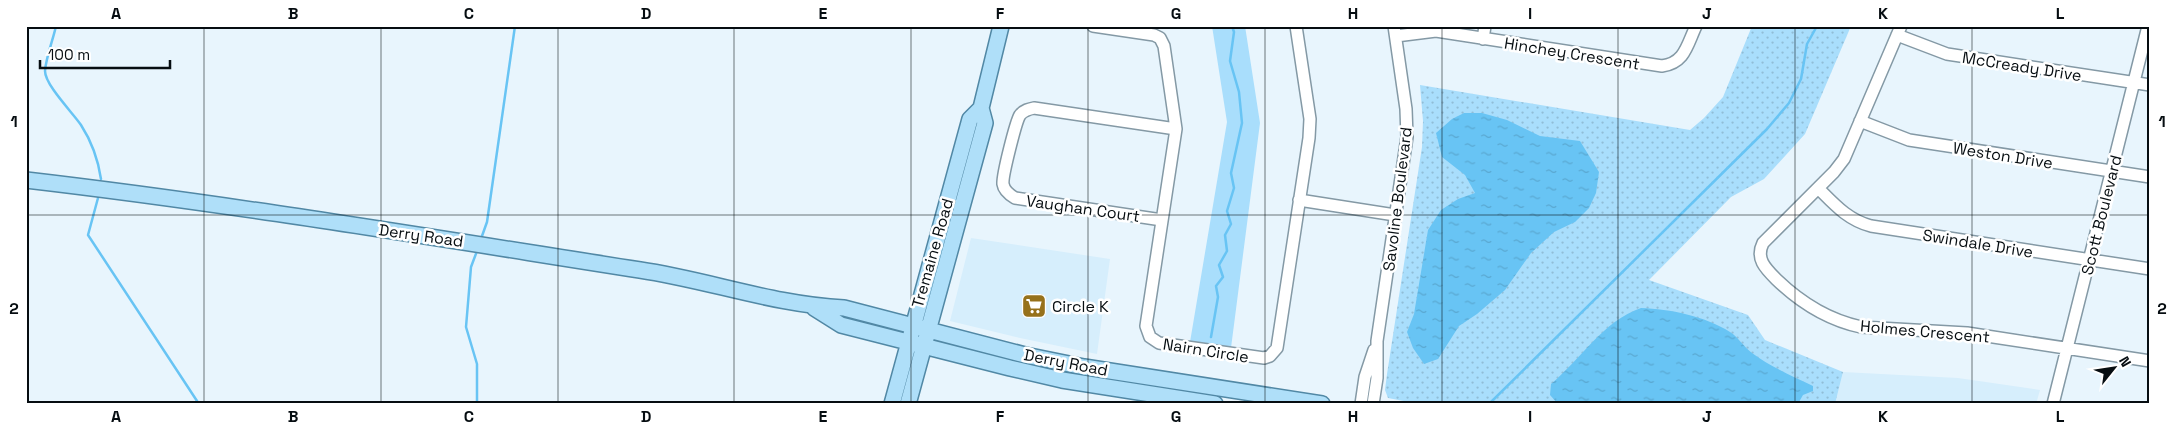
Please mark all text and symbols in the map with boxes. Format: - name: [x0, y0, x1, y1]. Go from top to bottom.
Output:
- text: A: [111, 3, 121, 24]
- text: B: [288, 3, 298, 24]
- text: C: [464, 3, 474, 24]
- text: D: [641, 3, 651, 24]
- text: E: [819, 3, 828, 24]
- text: F: [996, 3, 1005, 24]
- text: G: [1171, 3, 1181, 24]
- text: H: [1348, 3, 1358, 24]
- text: I: [1528, 3, 1532, 24]
- text: J: [1702, 3, 1712, 24]
- text: K: [1878, 3, 1888, 24]
- text: L: [2056, 3, 2065, 24]
- street label: Hinchey Crescent: [1503, 32, 1641, 75]
- scale bar: [40, 38, 170, 70]
- text: 100 m: [48, 45, 90, 64]
- street label: McCready Drive: [1961, 47, 2083, 86]
- text: 1: [10, 111, 18, 132]
- text: 1: [2158, 111, 2166, 132]
- street label: Savoline Boulevard: [1378, 126, 1417, 272]
- street label: Weston Drive: [1952, 137, 2054, 174]
- street label: Scott Boulevard: [2076, 153, 2127, 277]
- street label: Vaughan Court: [1025, 190, 1141, 227]
- street label: Tremaine Road: [907, 196, 958, 310]
- street label: Derry Road: [377, 219, 465, 252]
- street label: Swindale Drive: [1921, 224, 2035, 263]
- supermarket icon: Circle K: [1021, 293, 1047, 319]
- place label: Circle K: [1052, 296, 1109, 317]
- text: 2: [9, 298, 19, 319]
- text: 2: [2157, 298, 2167, 319]
- street label: Holmes Crescent: [1859, 315, 1991, 348]
- street label: Nairn Circle: [1162, 333, 1250, 368]
- north arrow: [2088, 342, 2138, 392]
- street label: Derry Road: [1022, 344, 1110, 381]
- text: N: [2115, 353, 2135, 370]
- text: A: [111, 406, 121, 427]
- text: B: [288, 406, 298, 427]
- text: C: [464, 406, 474, 427]
- text: D: [641, 406, 651, 427]
- text: E: [819, 406, 828, 427]
- text: F: [996, 406, 1005, 427]
- text: G: [1171, 406, 1181, 427]
- text: H: [1348, 406, 1358, 427]
- text: I: [1528, 406, 1532, 427]
- text: J: [1702, 406, 1712, 427]
- text: K: [1878, 406, 1888, 427]
- text: L: [2056, 406, 2065, 427]

